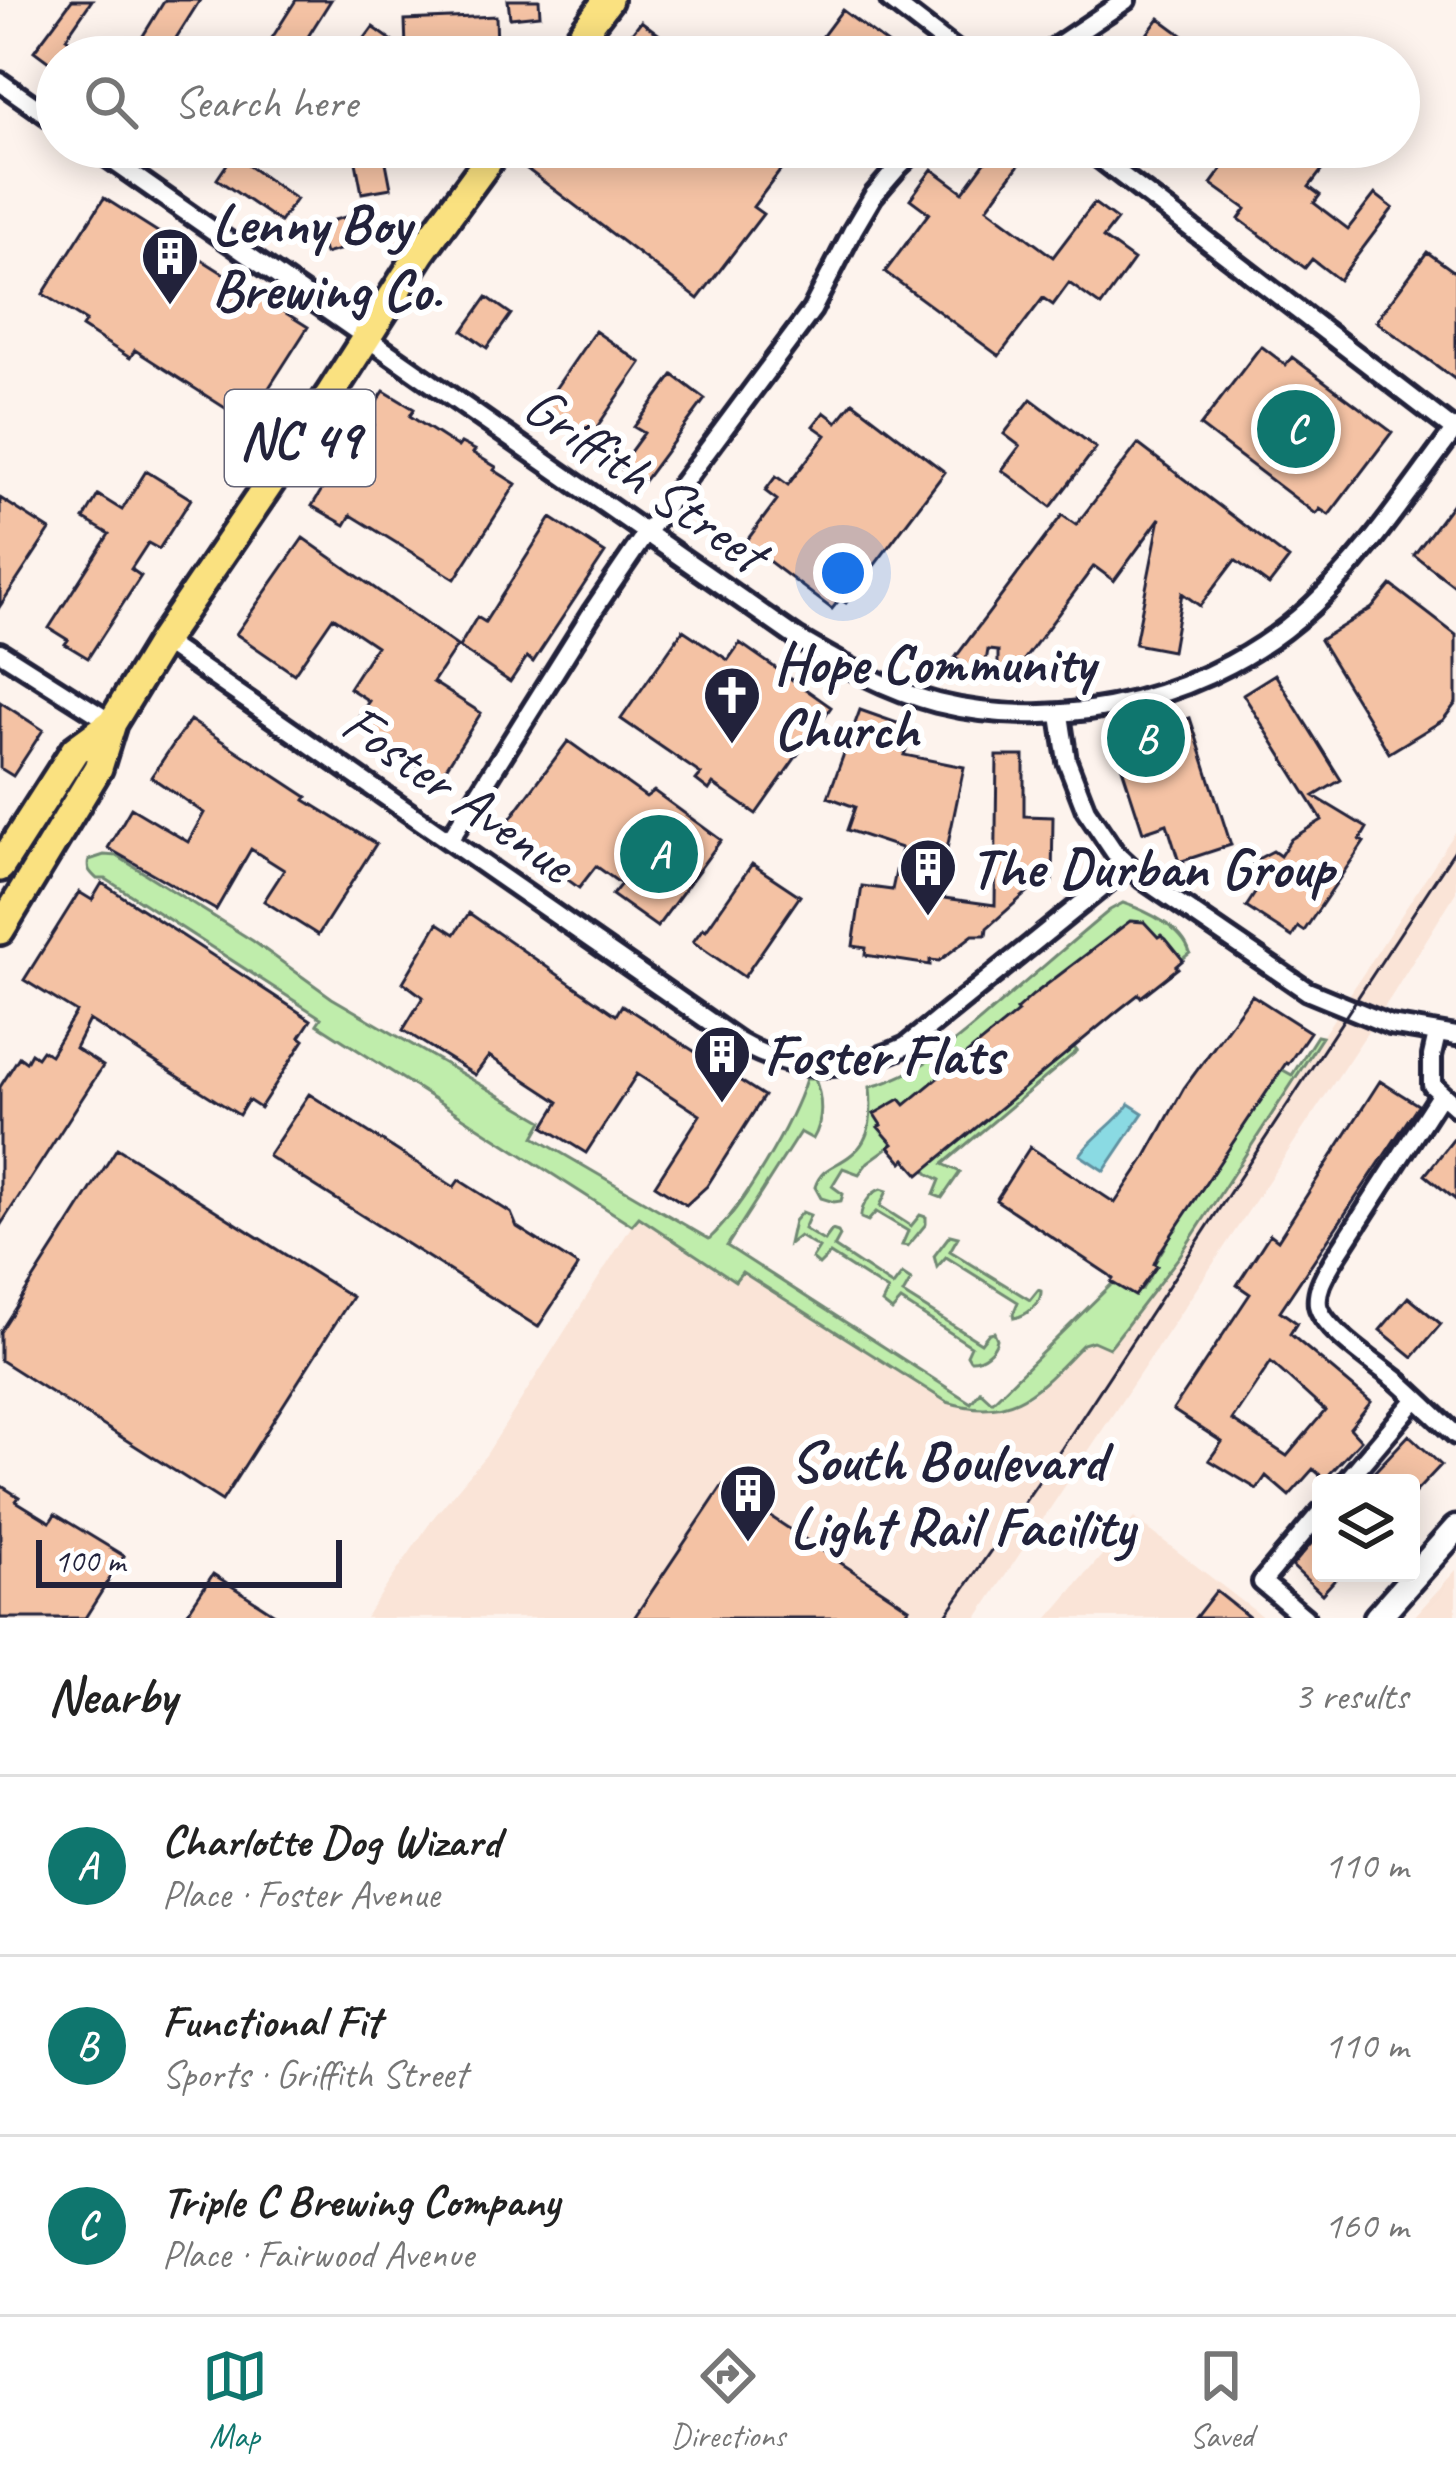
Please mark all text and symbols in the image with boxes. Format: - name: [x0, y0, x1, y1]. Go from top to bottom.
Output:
- search box: [36, 36, 1420, 168]
- icon: search: [78, 69, 144, 135]
- text: Search here: [174, 74, 357, 131]
- place label: Lenny Boy Brewing Co.: [212, 188, 443, 326]
- building icon: Lenny Boy Brewing Co.: [139, 225, 201, 307]
- street label: Griffith Street: [510, 369, 786, 592]
- pin: C: [1257, 384, 1335, 474]
- road number: NC 49: [225, 390, 375, 486]
- your location: [813, 543, 873, 603]
- place label: Hope Community Church: [774, 627, 1100, 765]
- church icon: Hope Community Church: [701, 664, 763, 746]
- street label: Foster Avenue: [328, 687, 591, 901]
- pin: B: [1107, 693, 1185, 783]
- pin: A: [620, 809, 698, 899]
- place label: The Durban Group: [970, 832, 1338, 904]
- building icon: The Durban Group: [897, 836, 959, 918]
- place label: Foster Flats: [764, 1019, 1008, 1091]
- building icon: Foster Flats: [691, 1023, 753, 1105]
- place label: South Boulevard Light Rail Facility: [790, 1425, 1139, 1563]
- building icon: South Boulevard Light Rail Facility: [717, 1462, 779, 1544]
- map controls: [1312, 1474, 1420, 1582]
- button: layers: [1312, 1474, 1420, 1582]
- scale bar: [36, 1534, 342, 1587]
- text: 100 m: [54, 1540, 125, 1582]
- text: Nearby: [48, 1664, 176, 1728]
- text: 3 results: [1294, 1672, 1408, 1721]
- text: Charlotte Dog Wizard: [162, 1813, 500, 1870]
- text: A: [77, 1841, 97, 1890]
- text: 110 m: [1324, 1841, 1408, 1890]
- text: Place · Foster Avenue: [162, 1870, 439, 1919]
- text: Functional Fit: [162, 1993, 380, 2050]
- text: B: [77, 2021, 97, 2070]
- text: 110 m: [1324, 2021, 1408, 2070]
- text: Sports · Griffith Street: [162, 2050, 467, 2099]
- text: Triple C Brewing Company: [162, 2173, 559, 2230]
- text: C: [78, 2201, 96, 2250]
- text: 160 m: [1324, 2201, 1408, 2250]
- text: Place · Fairwood Avenue: [162, 2230, 474, 2279]
- tab: Map: [202, 2343, 268, 2457]
- tab: Directions: [671, 2343, 785, 2457]
- tab: Saved: [1188, 2343, 1254, 2457]

